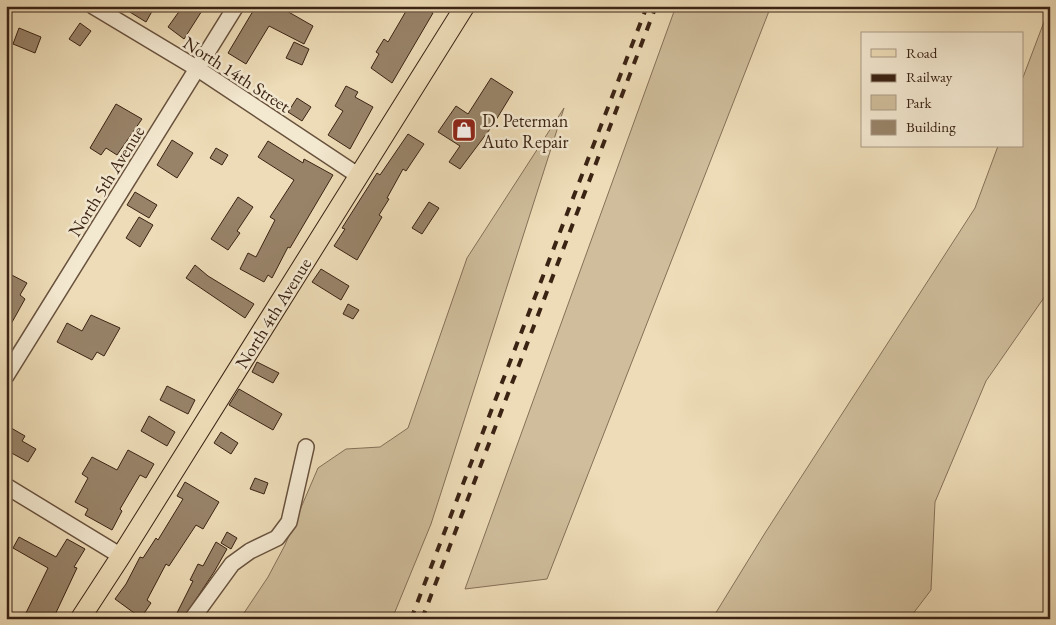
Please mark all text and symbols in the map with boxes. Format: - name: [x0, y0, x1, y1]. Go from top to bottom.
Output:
- street label: North 14th Street: [179, 31, 295, 117]
- legend: [861, 32, 1024, 148]
- text: Road: [906, 43, 938, 62]
- text: Railway: [906, 67, 953, 86]
- text: Park: [906, 93, 933, 112]
- place label: D. Peterman Auto Repair: [481, 109, 569, 153]
- shop icon: D. Peterman Auto Repair: [451, 117, 477, 143]
- text: Building: [906, 117, 956, 136]
- street label: North 5th Avenue: [63, 121, 149, 241]
- street label: North 4th Avenue: [230, 253, 316, 373]

